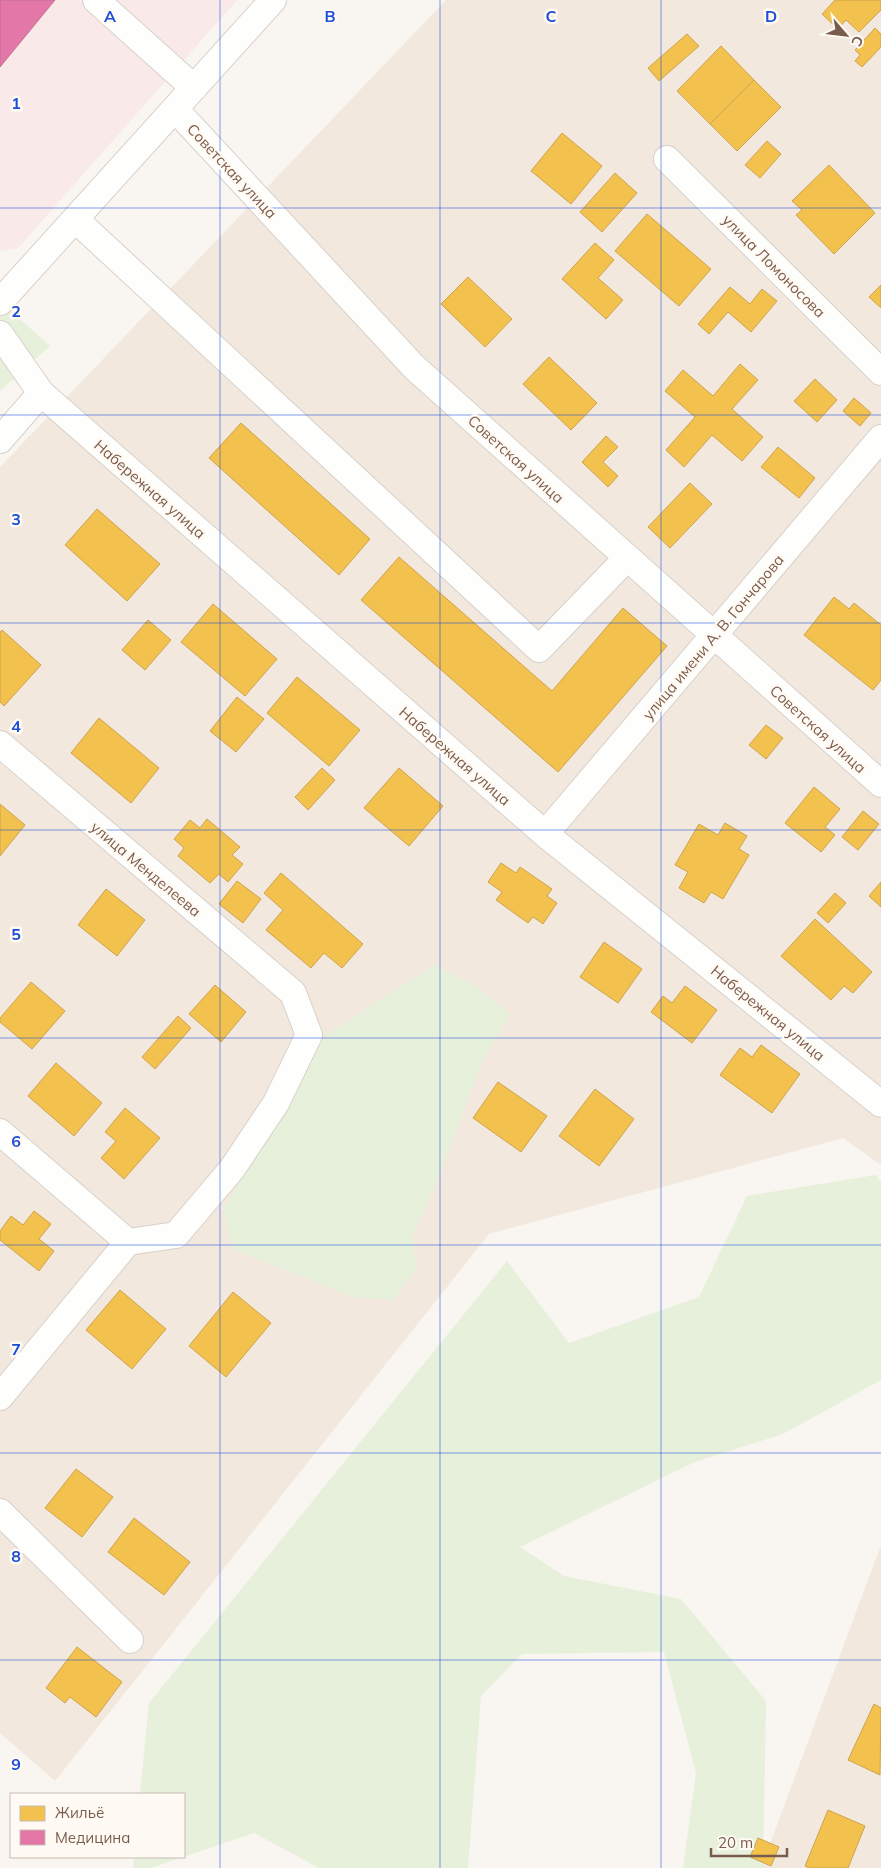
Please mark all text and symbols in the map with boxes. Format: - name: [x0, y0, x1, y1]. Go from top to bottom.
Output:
- text: A: [104, 6, 116, 26]
- text: B: [324, 6, 336, 26]
- text: C: [546, 6, 557, 26]
- text: D: [765, 6, 777, 26]
- north arrow: [821, 10, 871, 60]
- text: С: [847, 33, 868, 50]
- text: 1: [11, 93, 21, 113]
- street label: Советская улица: [183, 120, 281, 222]
- street label: улица Ломоносова: [718, 210, 830, 322]
- text: 2: [11, 301, 21, 321]
- street label: Советская улица: [464, 411, 568, 507]
- street label: Набережная улица: [90, 435, 210, 543]
- text: 3: [11, 509, 21, 529]
- street label: улица имени А. В. Гончарова: [638, 550, 788, 724]
- street label: Советская улица: [766, 681, 870, 777]
- street label: Набережная улица: [395, 702, 515, 810]
- text: 4: [11, 716, 21, 736]
- street label: улица Менделеева: [87, 817, 205, 921]
- text: 5: [11, 924, 21, 944]
- street label: Набережная улица: [707, 961, 829, 1065]
- text: 6: [11, 1131, 21, 1151]
- text: 7: [11, 1339, 21, 1359]
- text: 8: [11, 1546, 21, 1566]
- text: 9: [11, 1754, 21, 1774]
- legend: [10, 1793, 185, 1858]
- text: Жильё: [55, 1803, 104, 1822]
- scale bar: [711, 1826, 787, 1858]
- text: Медицина: [55, 1828, 130, 1847]
- text: 20 m: [718, 1833, 753, 1852]

